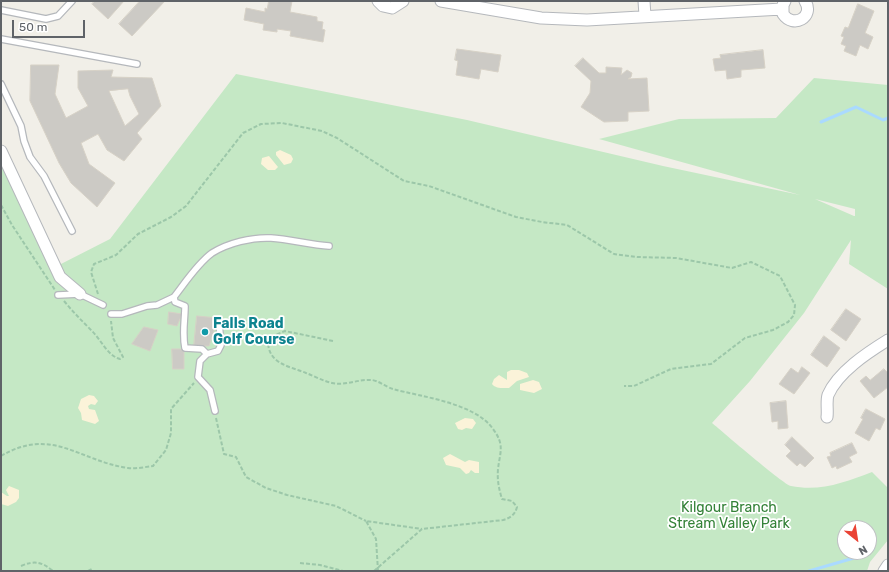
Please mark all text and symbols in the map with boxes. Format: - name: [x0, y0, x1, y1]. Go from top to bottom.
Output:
- scale bar: [14, 12, 87, 38]
- text: 50 m: [19, 20, 47, 34]
- place label: Falls Road Golf Course: [213, 316, 295, 348]
- marker: Falls Road Golf Course: [200, 327, 210, 337]
- park label: Kilgour Branch Stream Valley Park: [668, 500, 790, 532]
- north arrow: [837, 520, 877, 560]
- text: N: [856, 542, 869, 558]

